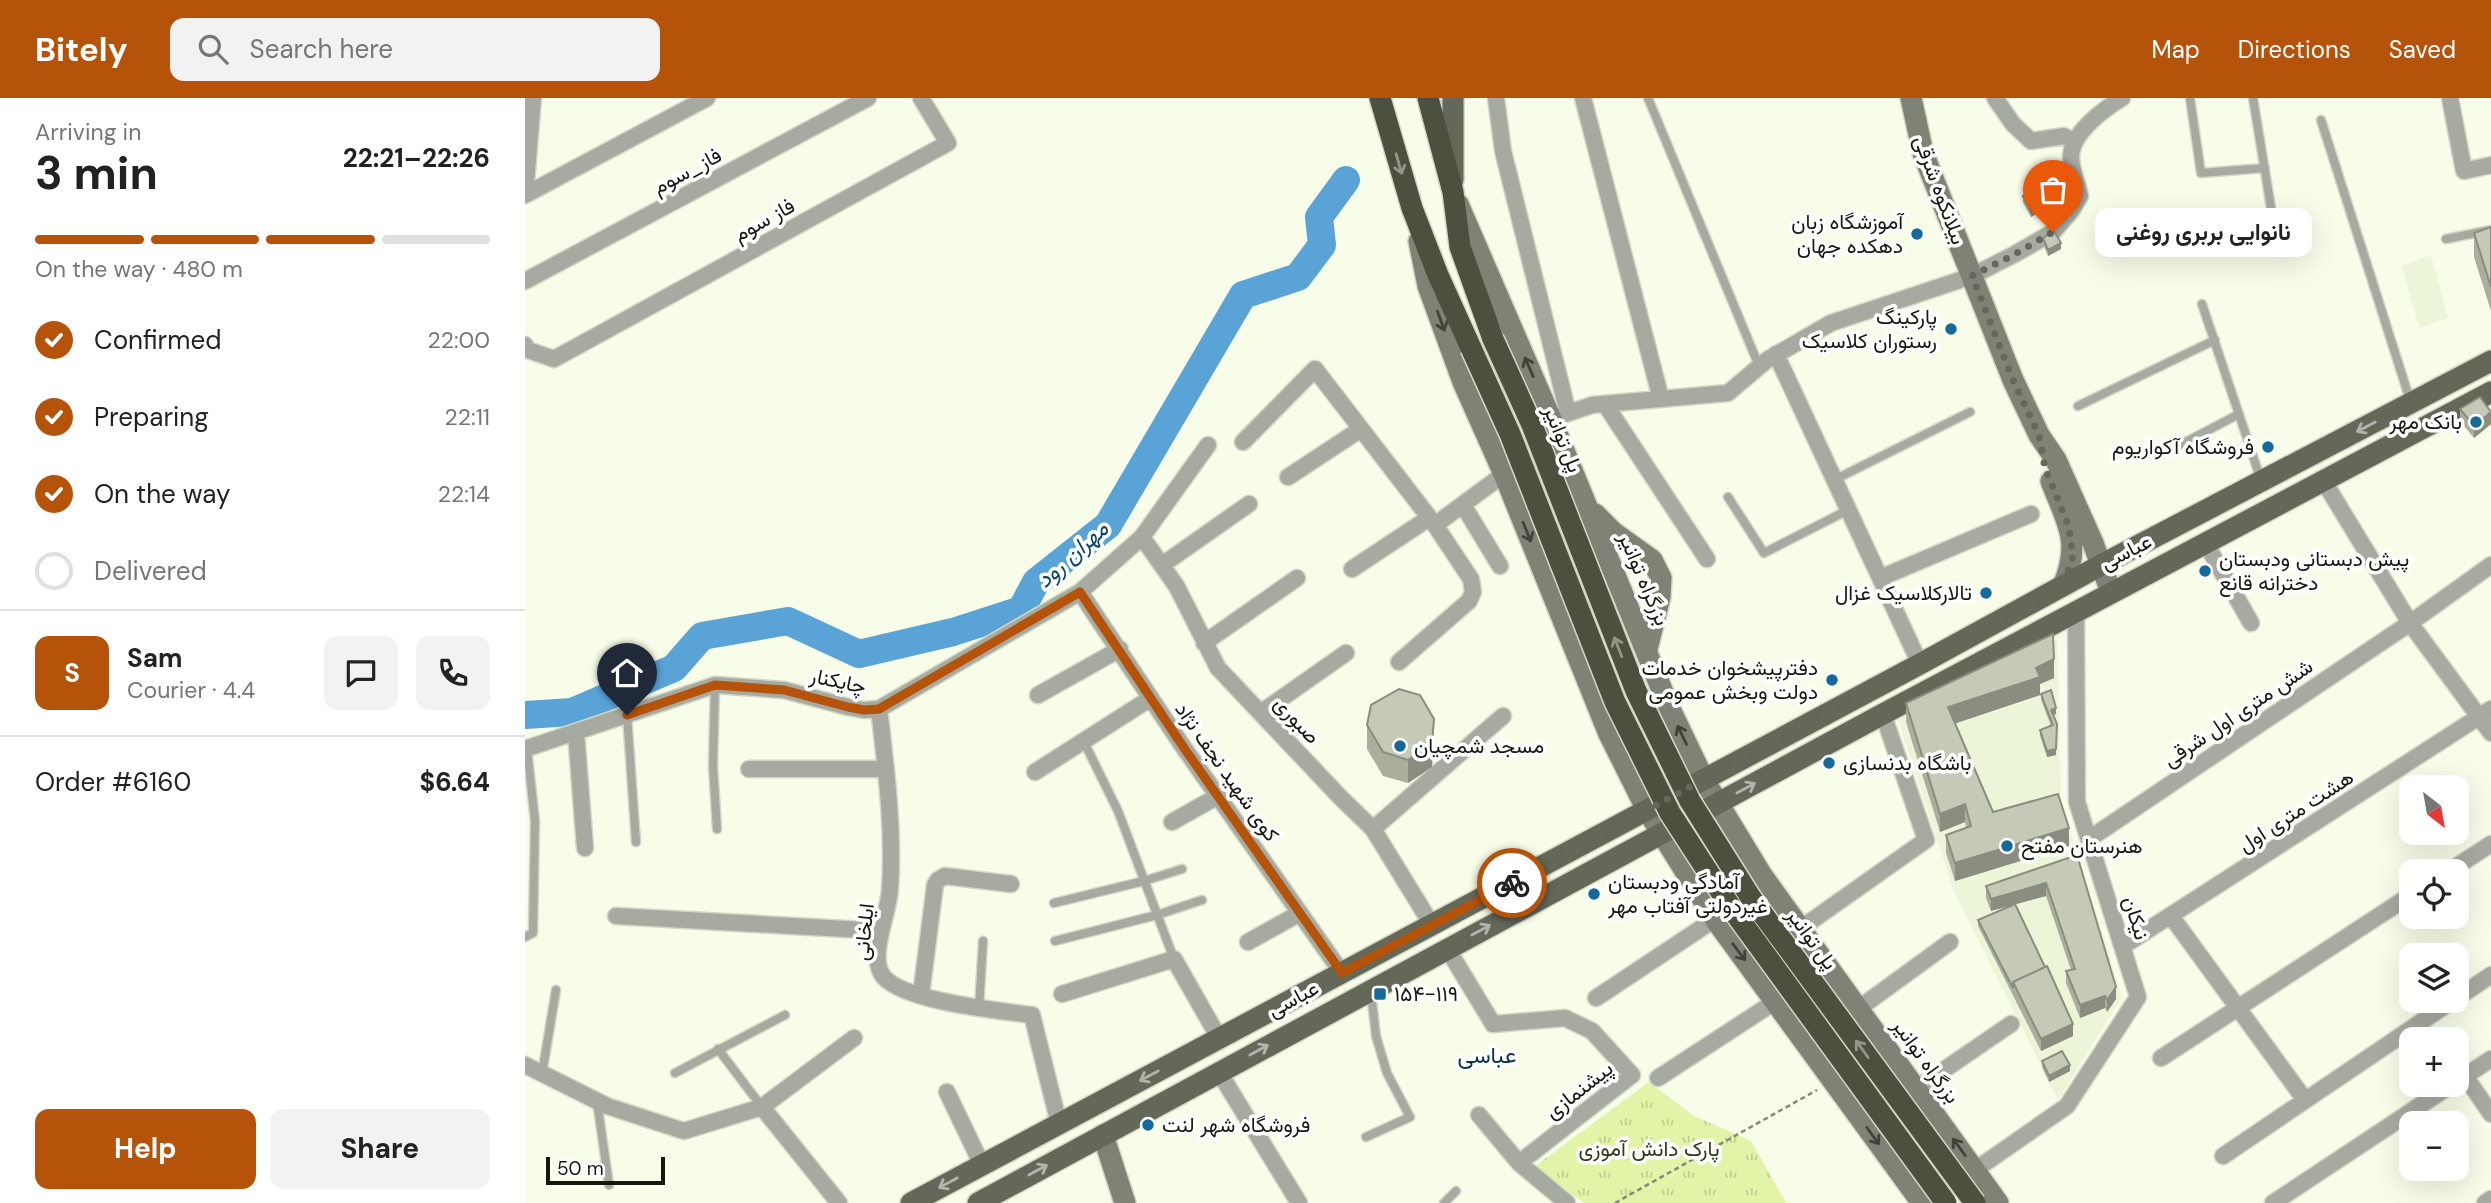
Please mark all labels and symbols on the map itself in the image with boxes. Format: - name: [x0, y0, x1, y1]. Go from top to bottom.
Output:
- street label: بیلانکوه شرقی: [1907, 131, 1973, 249]
- street label: فاز_سوم: [648, 141, 726, 201]
- one-way arrow: [1394, 152, 1407, 174]
- pin: [2023, 160, 2083, 232]
- street label: فاز سوم: [728, 192, 800, 248]
- place label: آموزشگاه زبان دهکده جهان: [1791, 208, 1905, 260]
- callout: نانوایی بربری روغنی: [2095, 208, 2312, 256]
- marker: آموزشگاه زبان دهکده جهان: [1909, 226, 1925, 242]
- place label: پارکینگ رستوران کلاسیک: [1802, 303, 1937, 355]
- one-way arrow: [1436, 310, 1448, 332]
- marker: پارکینگ رستوران کلاسیک: [1943, 321, 1959, 337]
- one-way arrow: [1522, 357, 1535, 378]
- street label: پل توانیر: [1537, 400, 1589, 477]
- place label: بانک مهر: [2388, 408, 2462, 436]
- marker: بانک مهر: [2468, 414, 2484, 430]
- one-way arrow: [2356, 421, 2377, 435]
- place label: فروشگاه آکواریوم: [2112, 433, 2254, 461]
- marker: فروشگاه آکواریوم: [2260, 439, 2276, 455]
- water label: مهران رود: [1030, 513, 1115, 594]
- one-way arrow: [1522, 520, 1535, 542]
- street label: بزرگراه توانیر: [1611, 527, 1676, 630]
- street label: عباسى: [2096, 527, 2156, 577]
- place label: پیش دبستانی ودبستان دخترانه قانع: [2219, 545, 2409, 597]
- marker: پیش دبستانی ودبستان دخترانه قانع: [2197, 563, 2213, 579]
- place label: تالارکلاسیک غزال: [1835, 579, 1972, 607]
- marker: تالارکلاسیک غزال: [1978, 585, 1994, 601]
- one-way arrow: [1611, 636, 1624, 658]
- pin: [597, 643, 657, 715]
- street label: شش متری اول شرقی: [2158, 652, 2318, 774]
- place label: دفترپیشخوان خدمات دولت وبخش عمومی: [1641, 654, 1818, 706]
- street label: چایکنار: [806, 661, 869, 701]
- marker: دفترپیشخوان خدمات دولت وبخش عمومی: [1824, 672, 1840, 688]
- street label: صبوری: [1268, 690, 1326, 750]
- street label: کوی شهید نجف نژاد: [1168, 697, 1286, 847]
- one-way arrow: [1675, 725, 1689, 746]
- place label: مسجد شمچیان: [1414, 732, 1544, 760]
- marker: مسجد شمچیان: [1392, 738, 1408, 754]
- place label: باشگاه بدنسازی: [1843, 749, 1971, 777]
- marker: باشگاه بدنسازی: [1821, 755, 1837, 771]
- street label: هشت متری اول: [2233, 763, 2359, 859]
- north arrow: [2399, 775, 2469, 845]
- one-way arrow: [1735, 780, 1756, 794]
- place label: هنرستان مفتح: [2021, 832, 2143, 860]
- marker: هنرستان مفتح: [1999, 838, 2015, 854]
- courier: [1477, 848, 1547, 918]
- place label: آمادگی ودبستان غیردولتی آفتاب مهر: [1607, 868, 1768, 920]
- marker: آمادگی ودبستان غیردولتی آفتاب مهر: [1586, 886, 1602, 902]
- street label: نیکان: [2116, 893, 2156, 943]
- street label: ایلخانی: [847, 902, 881, 962]
- street label: پل توانیر: [1780, 902, 1844, 976]
- one-way arrow: [1470, 922, 1491, 936]
- one-way arrow: [1732, 942, 1747, 961]
- street label: عباسى: [1263, 974, 1323, 1024]
- place label: ۱۵۴-۱۱۹: [1394, 980, 1458, 1008]
- marker: ۱۵۴-۱۱۹: [1372, 986, 1388, 1002]
- street label: بزرگراه توانیر: [1885, 1012, 1966, 1109]
- district label: عباسی: [1457, 1040, 1517, 1070]
- one-way arrow: [1855, 1040, 1869, 1059]
- one-way arrow: [1249, 1043, 1269, 1057]
- street label: پیشنمازی: [1539, 1055, 1619, 1125]
- one-way arrow: [1139, 1070, 1160, 1083]
- place label: فروشگاه شهر لنت: [1162, 1111, 1310, 1139]
- marker: فروشگاه شهر لنت: [1140, 1117, 1156, 1133]
- one-way arrow: [1866, 1126, 1881, 1145]
- park label: پارک دانش آموزی: [1578, 1135, 1720, 1163]
- one-way arrow: [1951, 1138, 1966, 1157]
- scale bar: [546, 1154, 665, 1186]
- one-way arrow: [1027, 1163, 1048, 1177]
- one-way arrow: [938, 1177, 959, 1190]

